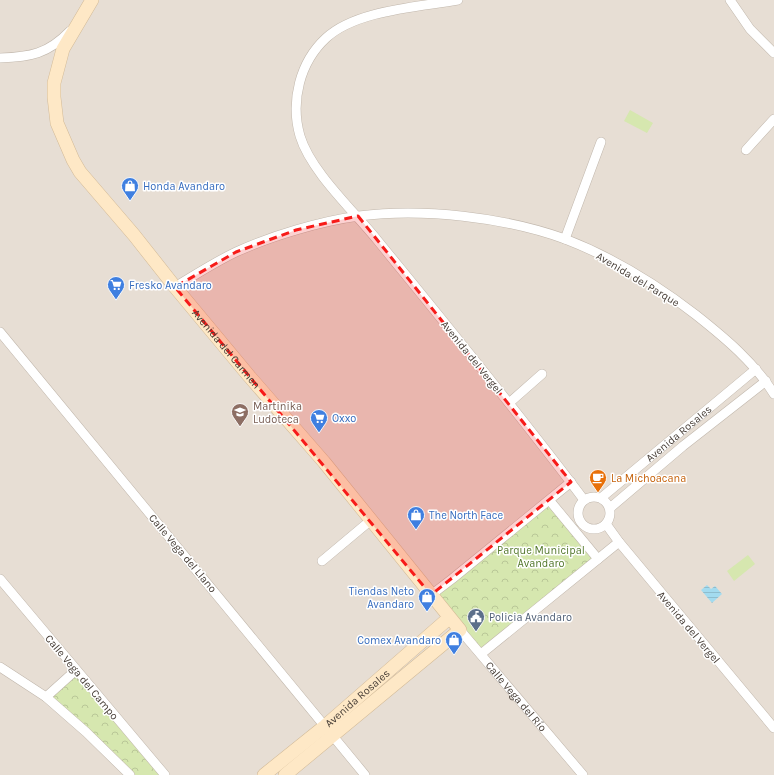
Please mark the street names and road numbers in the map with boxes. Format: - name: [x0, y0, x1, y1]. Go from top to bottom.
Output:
- street label: Avenida del Parque: [594, 249, 682, 310]
- street label: Avenida del Carmen: [189, 307, 263, 391]
- street label: Avenida del Vergel: [438, 318, 505, 397]
- street label: Avenida Rosales: [643, 403, 715, 465]
- street label: Calle Vega del Llano: [146, 511, 219, 595]
- street label: Avenida del Vergel: [655, 588, 723, 666]
- street label: Calle Vega del Campo: [42, 632, 121, 722]
- street label: Calle Vega del Río: [483, 659, 549, 734]
- street label: Avenida Rosales: [323, 666, 393, 730]

